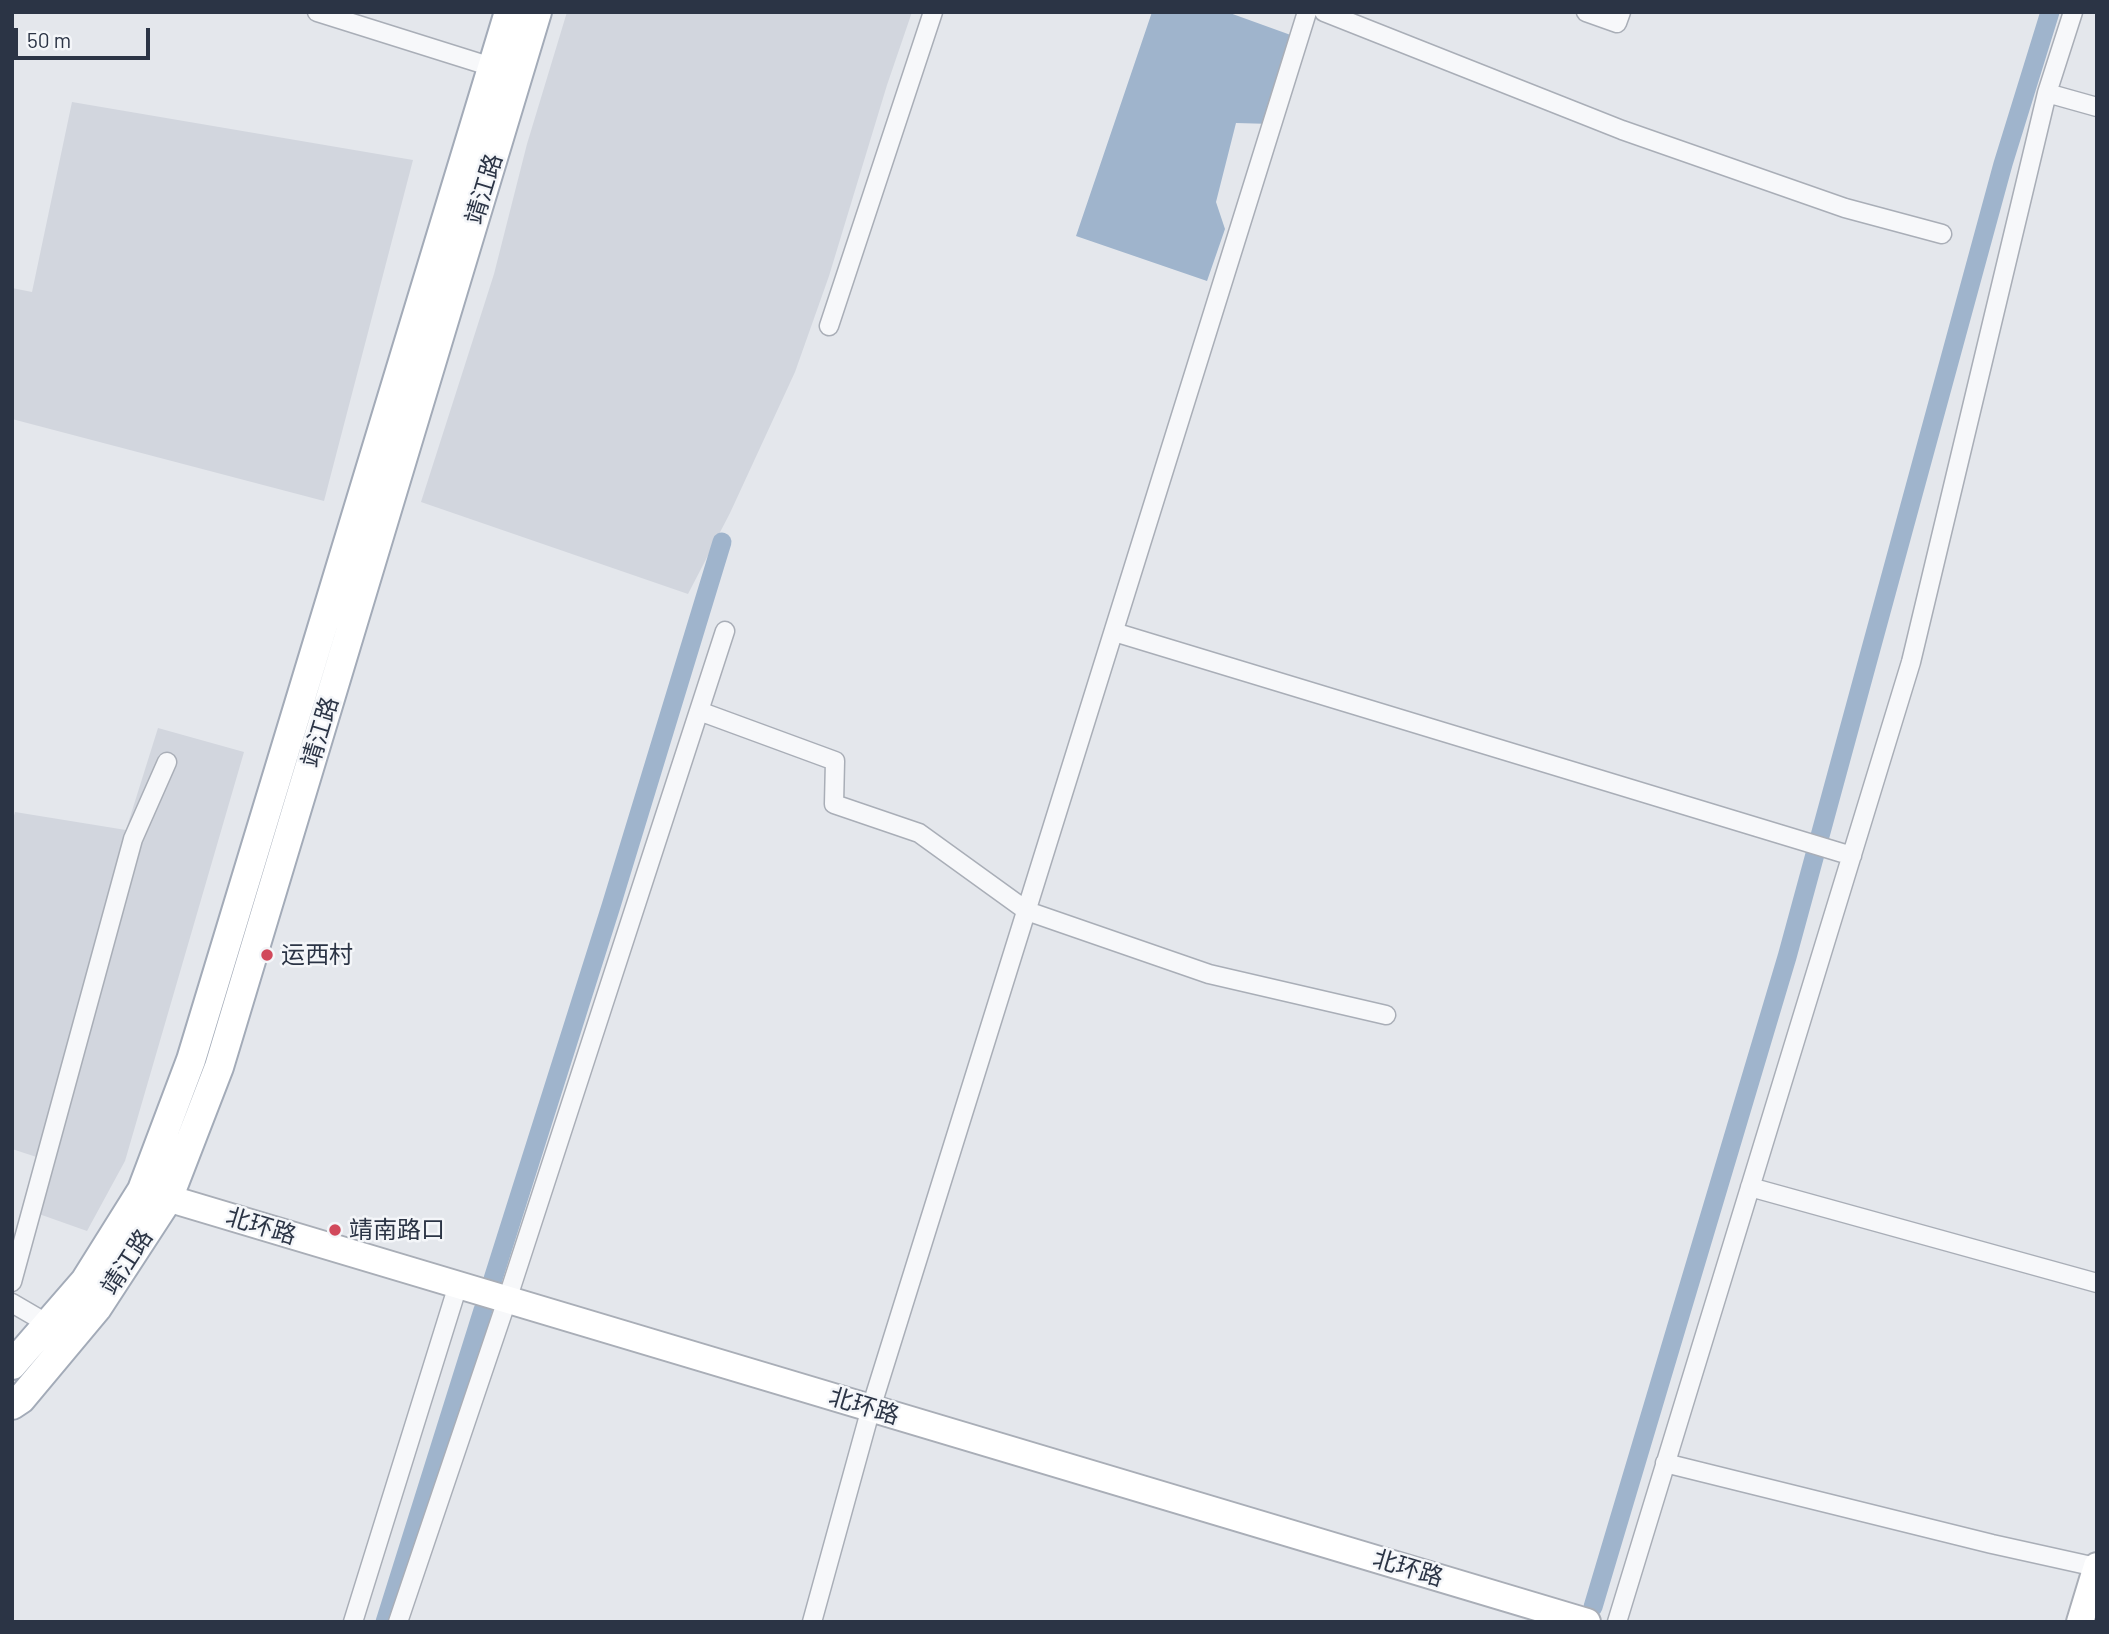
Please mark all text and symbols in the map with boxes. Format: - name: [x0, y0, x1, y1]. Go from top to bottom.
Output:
- scale bar: [18, 14, 154, 58]
- text: 50 m: [27, 27, 71, 52]
- street label: 靖江路: [460, 150, 508, 228]
- street label: 靖江路: [296, 693, 344, 771]
- place label: 运西村: [281, 941, 353, 969]
- marker: 运西村: [259, 947, 275, 963]
- street label: 北环路: [222, 1202, 300, 1250]
- place label: 靖南路口: [349, 1216, 445, 1244]
- marker: 靖南路口: [327, 1222, 343, 1238]
- street label: 靖江路: [95, 1224, 159, 1300]
- street label: 北环路: [825, 1382, 903, 1430]
- street label: 北环路: [1369, 1544, 1447, 1592]

